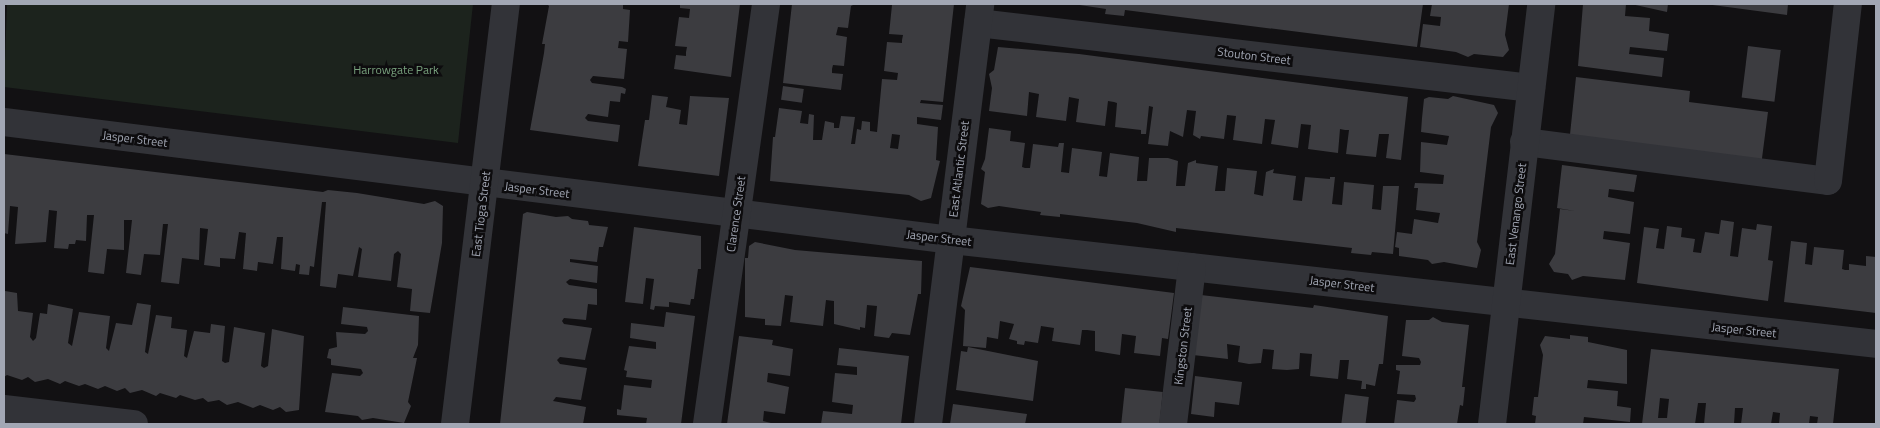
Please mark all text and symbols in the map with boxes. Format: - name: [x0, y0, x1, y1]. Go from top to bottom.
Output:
- street label: Stouton Street: [1216, 44, 1292, 68]
- park label: Harrowgate Park: [353, 63, 439, 77]
- street label: East Atlantic Street: [946, 120, 972, 218]
- street label: Jasper Street: [102, 128, 168, 150]
- street label: East Venango Street: [1503, 162, 1529, 266]
- street label: East Tioga Street: [469, 170, 493, 258]
- street label: Clarence Street: [724, 175, 748, 253]
- street label: Jasper Street: [504, 179, 570, 201]
- street label: Jasper Street: [906, 227, 972, 249]
- street label: Jasper Street: [1309, 273, 1375, 295]
- street label: Kingston Street: [1171, 306, 1195, 386]
- street label: Jasper Street: [1711, 319, 1777, 341]

